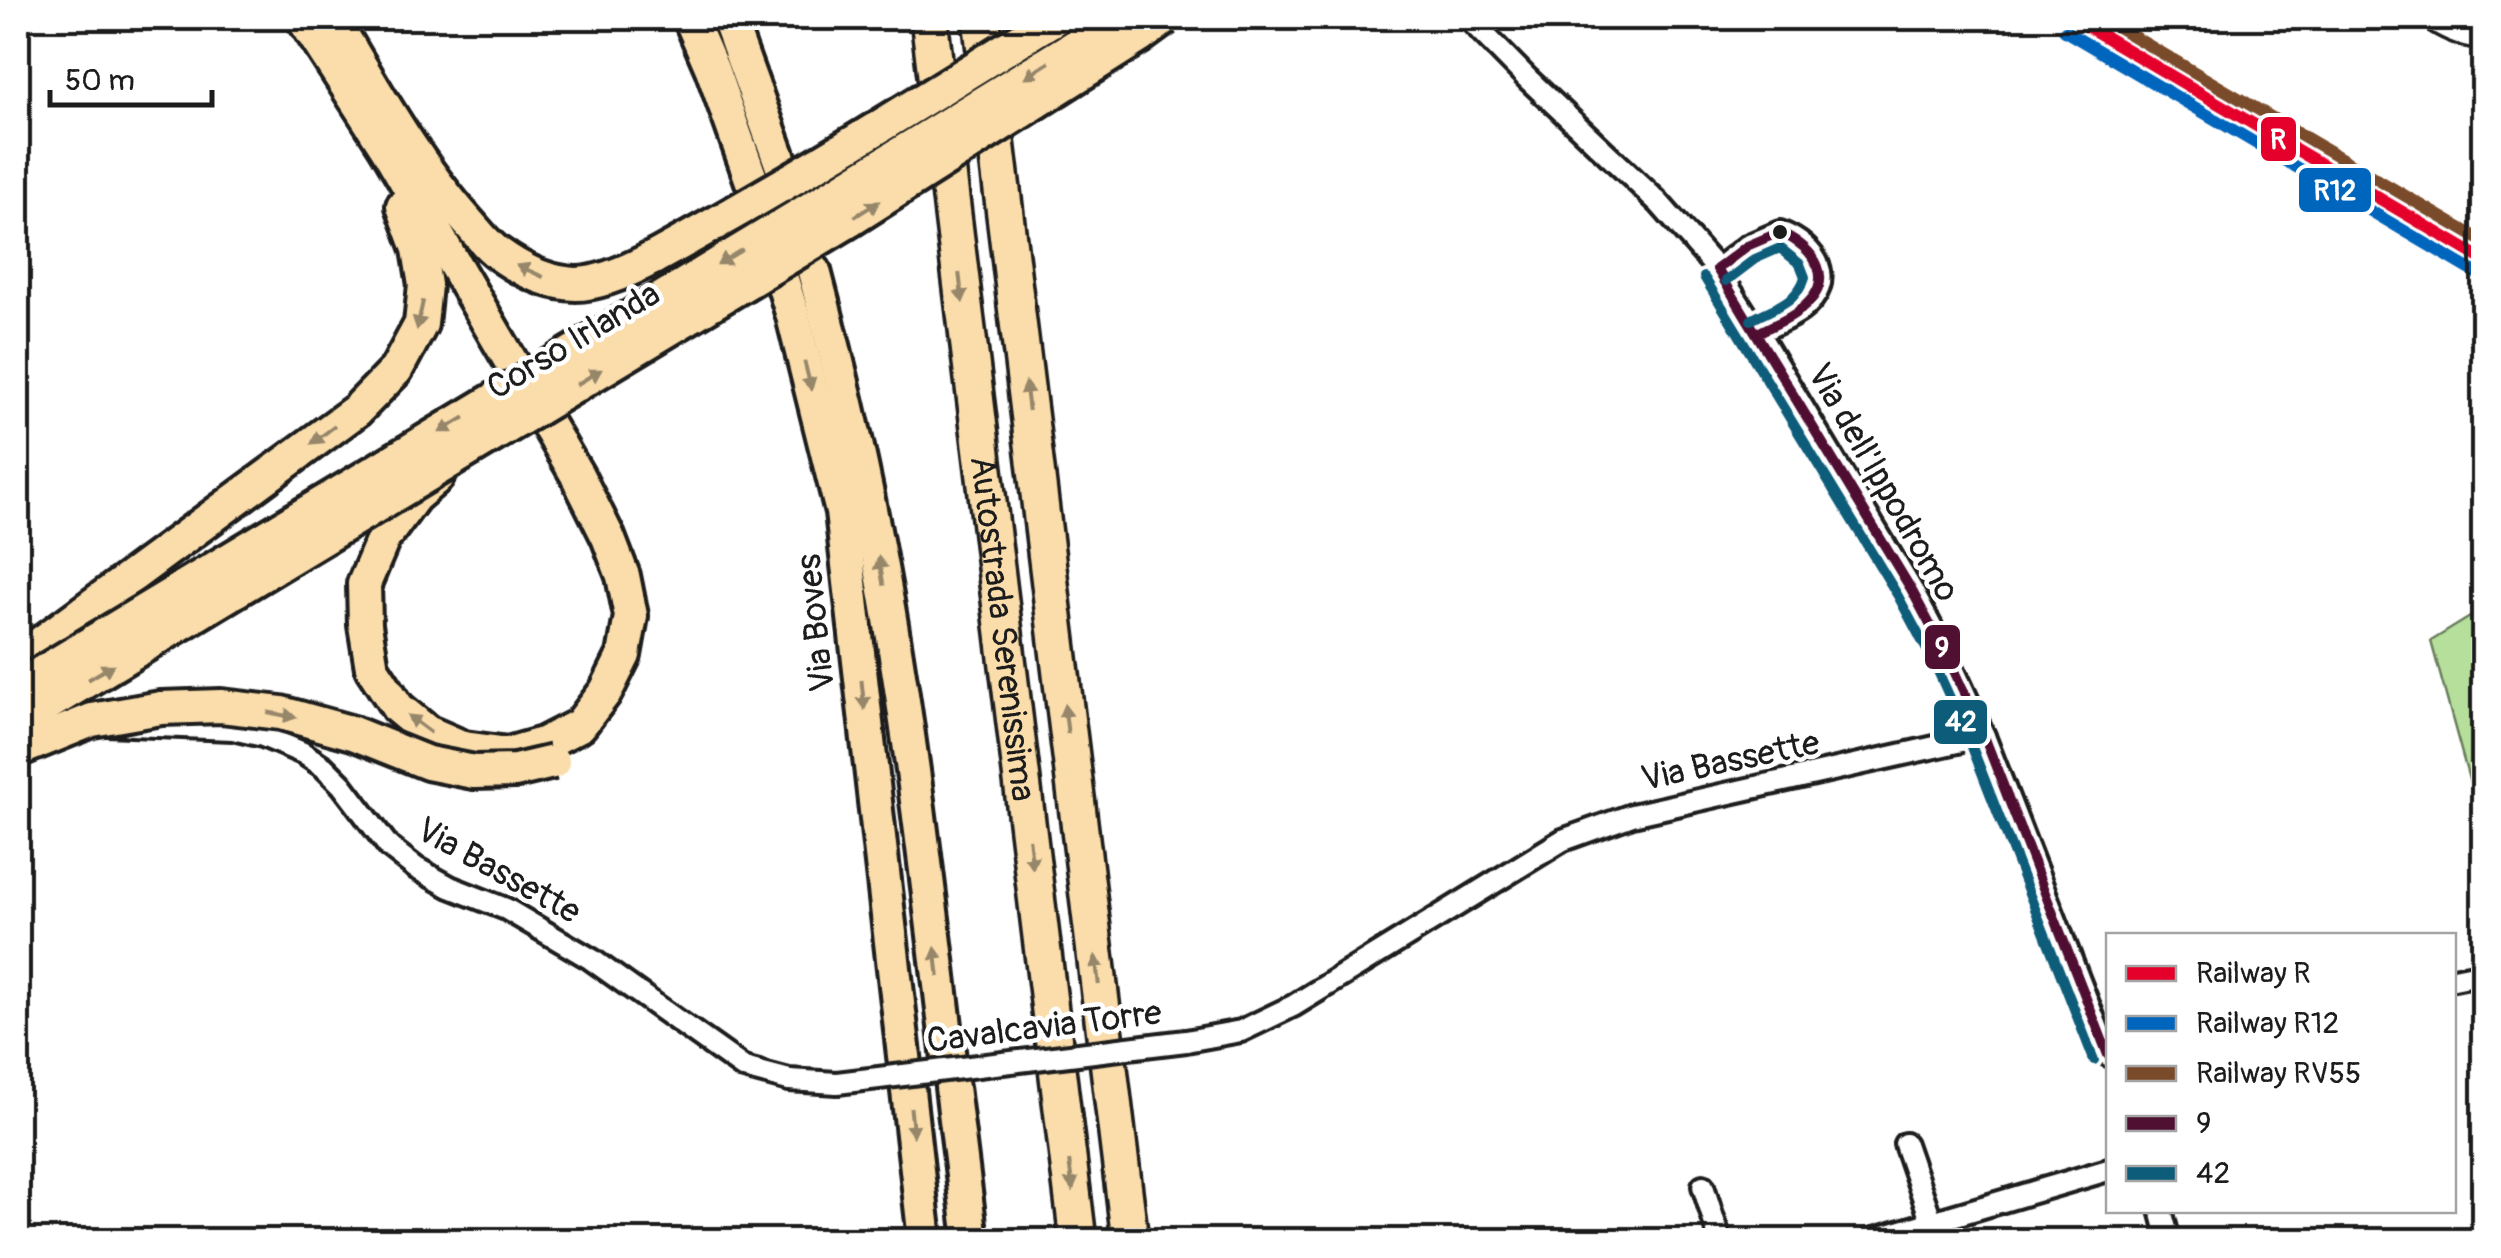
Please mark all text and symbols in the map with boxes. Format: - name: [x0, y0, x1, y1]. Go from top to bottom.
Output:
- scale bar: [50, 45, 212, 107]
- one-way arrow: [1023, 60, 1051, 78]
- text: 50 m: [65, 62, 135, 99]
- line badge: R: [2259, 115, 2298, 163]
- text: R: [2270, 123, 2286, 158]
- line badge: R12: [2297, 166, 2373, 214]
- text: R12: [2314, 174, 2356, 209]
- one-way arrow: [854, 201, 881, 219]
- unlabelled marker: [1770, 222, 1790, 242]
- one-way arrow: [716, 248, 744, 265]
- one-way arrow: [515, 263, 545, 279]
- street label: Corso Irlanda: [479, 272, 668, 410]
- one-way arrow: [954, 273, 970, 304]
- one-way arrow: [411, 300, 427, 331]
- street label: Via dell'Ippodromo: [1797, 356, 1969, 609]
- one-way arrow: [801, 361, 816, 392]
- one-way arrow: [575, 369, 603, 386]
- one-way arrow: [1019, 380, 1035, 412]
- one-way arrow: [438, 416, 466, 433]
- one-way arrow: [310, 425, 336, 445]
- street label: Autostrada Serenissima: [960, 453, 1045, 804]
- street label: Via Boves: [787, 551, 845, 694]
- one-way arrow: [873, 554, 889, 586]
- line badge: 9: [1923, 623, 1962, 671]
- text: 9: [1935, 631, 1949, 666]
- one-way arrow: [87, 664, 115, 681]
- one-way arrow: [855, 680, 871, 712]
- line badge: 42: [1932, 698, 1989, 746]
- one-way arrow: [1058, 703, 1074, 734]
- text: 42: [1945, 705, 1977, 740]
- one-way arrow: [267, 708, 298, 723]
- one-way arrow: [406, 715, 432, 735]
- street label: Via Bassette: [1637, 721, 1823, 801]
- street label: Via Bassette: [409, 808, 588, 934]
- one-way arrow: [1023, 838, 1039, 870]
- legend: [2106, 933, 2456, 1213]
- one-way arrow: [929, 945, 945, 977]
- one-way arrow: [1089, 954, 1105, 985]
- text: Railway R: [2196, 955, 2311, 992]
- street label: Cavalcavia Torre: [924, 991, 1164, 1063]
- text: Railway R12: [2196, 1005, 2339, 1042]
- text: Railway RV55: [2196, 1055, 2361, 1092]
- text: 9: [2196, 1105, 2211, 1142]
- one-way arrow: [904, 1107, 920, 1139]
- text: 42: [2196, 1155, 2230, 1192]
- one-way arrow: [1063, 1161, 1079, 1193]

